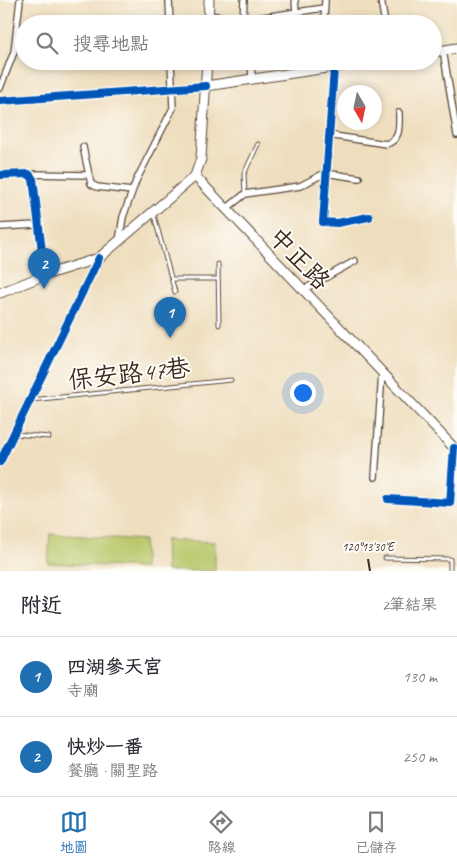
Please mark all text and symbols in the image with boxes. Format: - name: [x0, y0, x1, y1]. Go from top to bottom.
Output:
- search box: [15, 15, 442, 70]
- icon: search: [33, 29, 61, 57]
- text: 搜尋地點: [73, 32, 149, 56]
- north arrow: [337, 85, 382, 130]
- street label: 中正路: [262, 221, 337, 297]
- pin: 2: [28, 248, 60, 289]
- pin: 1: [154, 297, 186, 338]
- street label: 保安路47巷: [67, 352, 192, 396]
- your location: [290, 380, 316, 406]
- text: 120°13'30"E: [342, 539, 396, 555]
- text: 附近: [20, 592, 62, 618]
- text: 2筆結果: [382, 595, 437, 615]
- text: 四湖參天宮: [67, 655, 162, 679]
- text: 1: [32, 667, 40, 687]
- text: 130 m: [403, 667, 437, 687]
- text: 寺廟: [67, 681, 99, 701]
- text: 快炒一番: [67, 735, 143, 759]
- text: 2: [32, 747, 40, 767]
- text: 250 m: [403, 747, 437, 767]
- text: 餐廳 · 關聖路: [67, 761, 158, 781]
- tab: 地圖: [60, 808, 88, 856]
- tab: 路線: [207, 808, 235, 856]
- tab: 已儲存: [355, 808, 397, 856]

